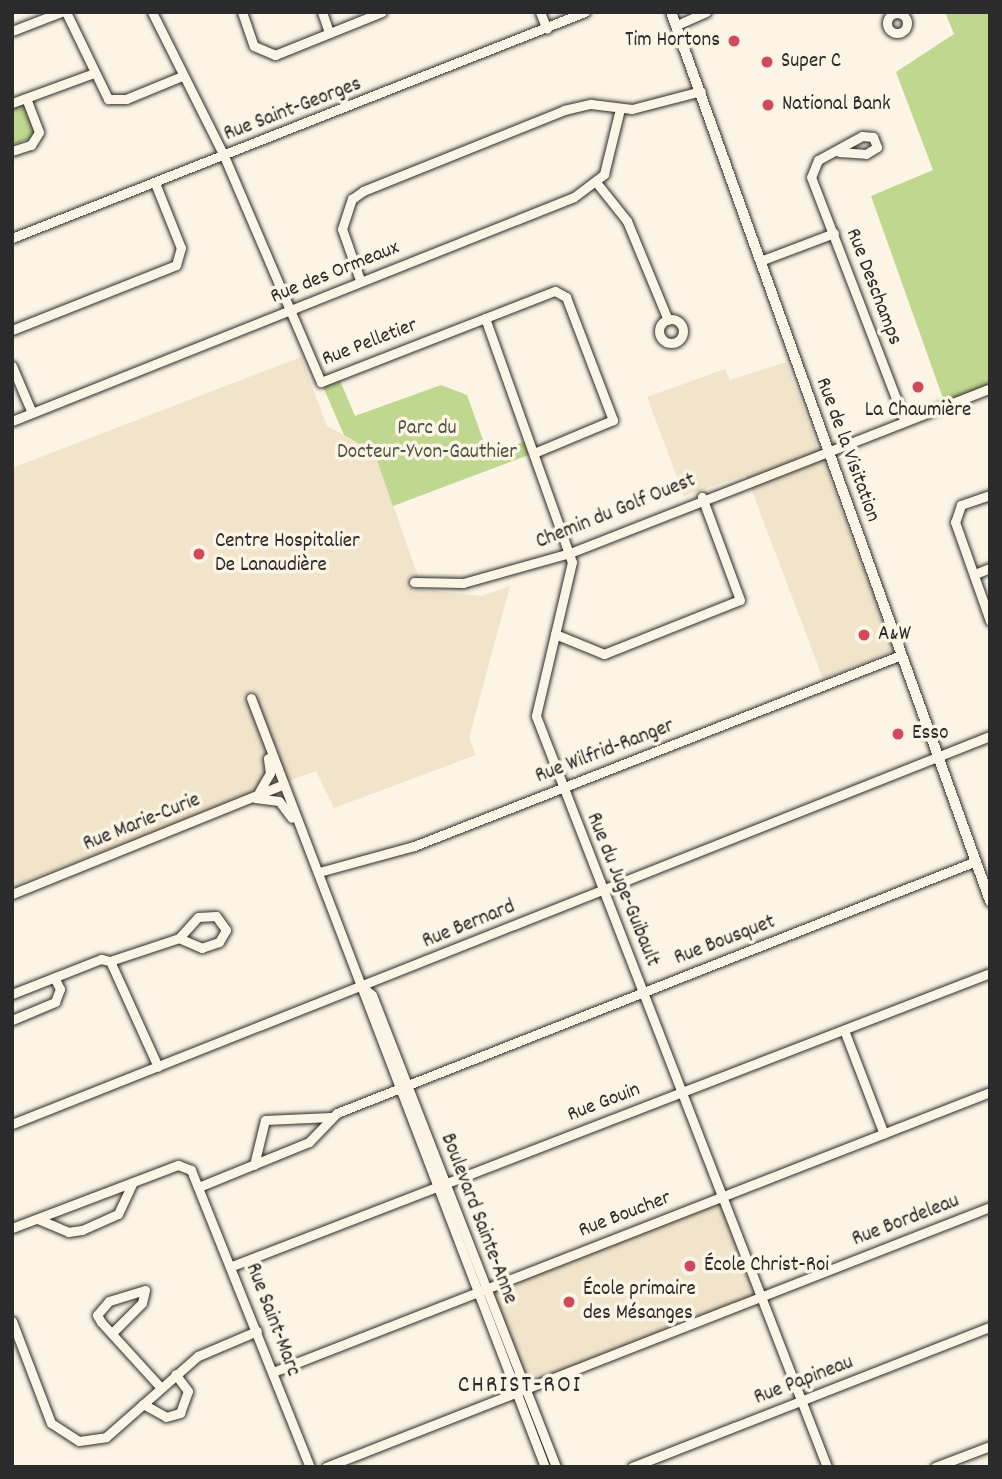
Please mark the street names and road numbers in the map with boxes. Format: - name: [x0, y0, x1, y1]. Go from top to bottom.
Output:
- street label: Rue Saint-Georges: [221, 72, 365, 148]
- street label: Rue Deschamps: [839, 225, 907, 349]
- street label: Rue des Ormeaux: [267, 236, 403, 310]
- street label: Rue Pelletier: [319, 313, 421, 373]
- street label: Rue de la Visitation: [809, 374, 885, 526]
- street label: Chemin du Golf Ouest: [533, 469, 699, 555]
- street label: Rue Wilfrid-Ranger: [532, 714, 678, 790]
- street label: Rue Marie-Curie: [80, 788, 204, 858]
- street label: Rue du Juge-Guibault: [580, 809, 664, 971]
- street label: Rue Bernard: [419, 895, 519, 955]
- street label: Rue Bousquet: [671, 910, 779, 972]
- street label: Rue Gouin: [564, 1078, 644, 1128]
- street label: Boulevard Sainte-Anne: [434, 1130, 522, 1308]
- street label: Rue Boucher: [575, 1186, 675, 1244]
- street label: Rue Bordeleau: [849, 1189, 963, 1253]
- street label: Rue Saint-Marc: [239, 1260, 305, 1380]
- street label: Rue Papineau: [751, 1351, 857, 1411]

